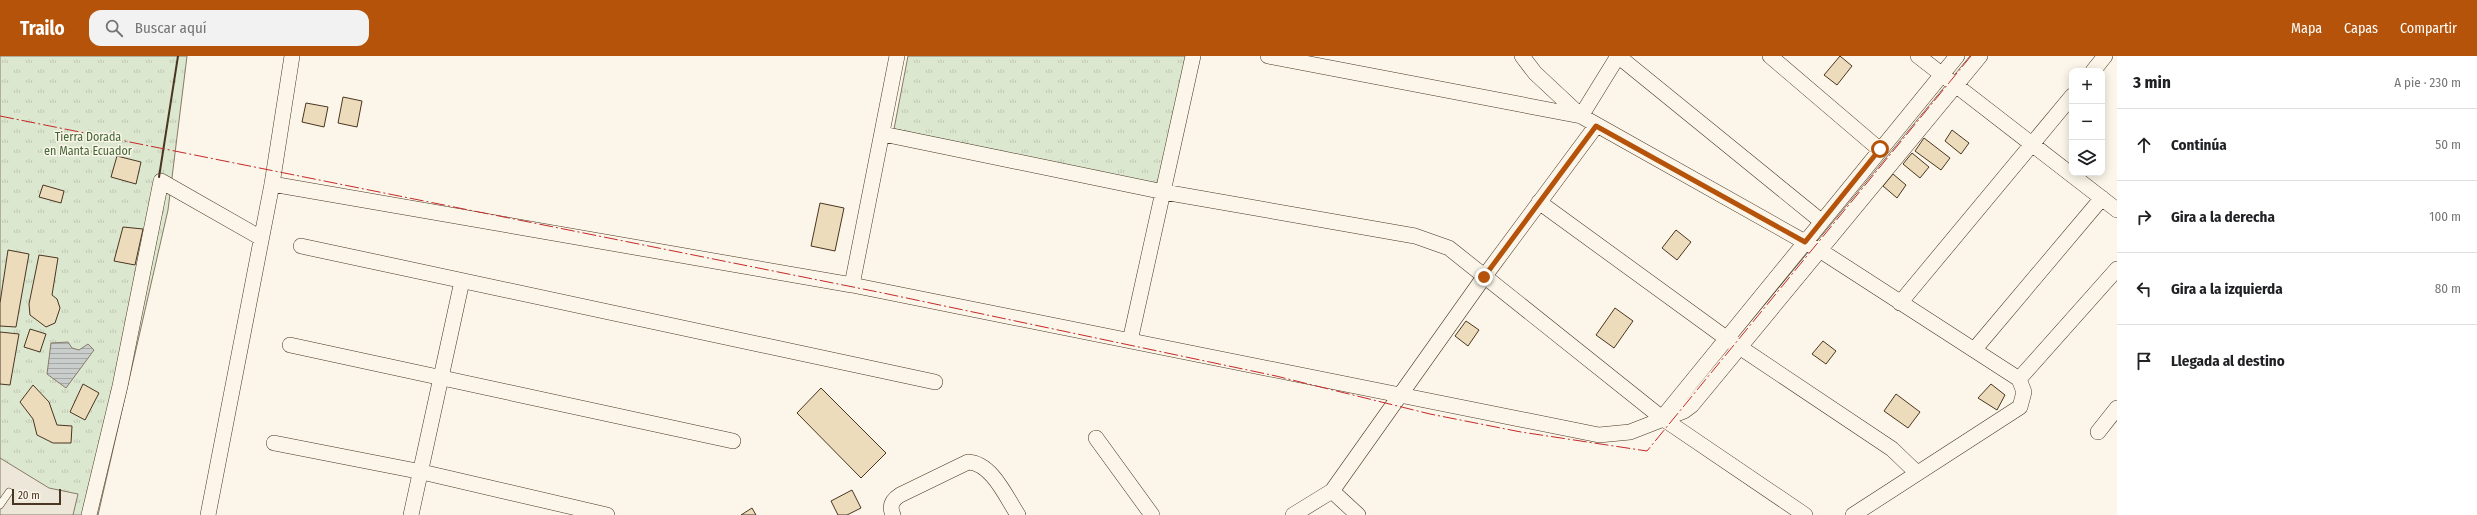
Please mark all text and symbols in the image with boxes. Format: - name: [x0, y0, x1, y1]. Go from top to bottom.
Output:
- search box: [89, 10, 369, 46]
- text: Trailo: [20, 17, 65, 40]
- icon: search: [103, 17, 125, 39]
- text: Buscar aquí: [135, 19, 207, 37]
- text: Mapa: [2291, 20, 2322, 37]
- text: Capas: [2344, 20, 2378, 37]
- text: Compartir: [2400, 20, 2457, 37]
- map controls: [2069, 68, 2105, 176]
- button: +: [2069, 68, 2105, 104]
- text: 3 min: [2133, 72, 2171, 93]
- text: A pie · 230 m: [2394, 75, 2461, 90]
- button: −: [2069, 104, 2105, 140]
- park label: Tierra Dorada en Manta Ecuador: [44, 130, 133, 158]
- icon: ahead: [2133, 134, 2155, 156]
- text: Continúa: [2171, 136, 2227, 154]
- text: 50 m: [2435, 137, 2461, 152]
- route start: [1871, 140, 1889, 158]
- button: layers: [2069, 140, 2105, 176]
- icon: right: [2133, 206, 2155, 228]
- text: Gira a la derecha: [2171, 208, 2275, 226]
- text: 100 m: [2429, 209, 2461, 224]
- route end: [1475, 268, 1493, 286]
- icon: left: [2133, 278, 2155, 300]
- text: Gira a la izquierda: [2171, 280, 2283, 298]
- text: 80 m: [2435, 281, 2461, 296]
- icon: arrive: [2133, 350, 2155, 372]
- text: Llegada al destino: [2171, 352, 2285, 370]
- scale bar: [12, 487, 61, 506]
- text: 20 m: [18, 489, 40, 502]

